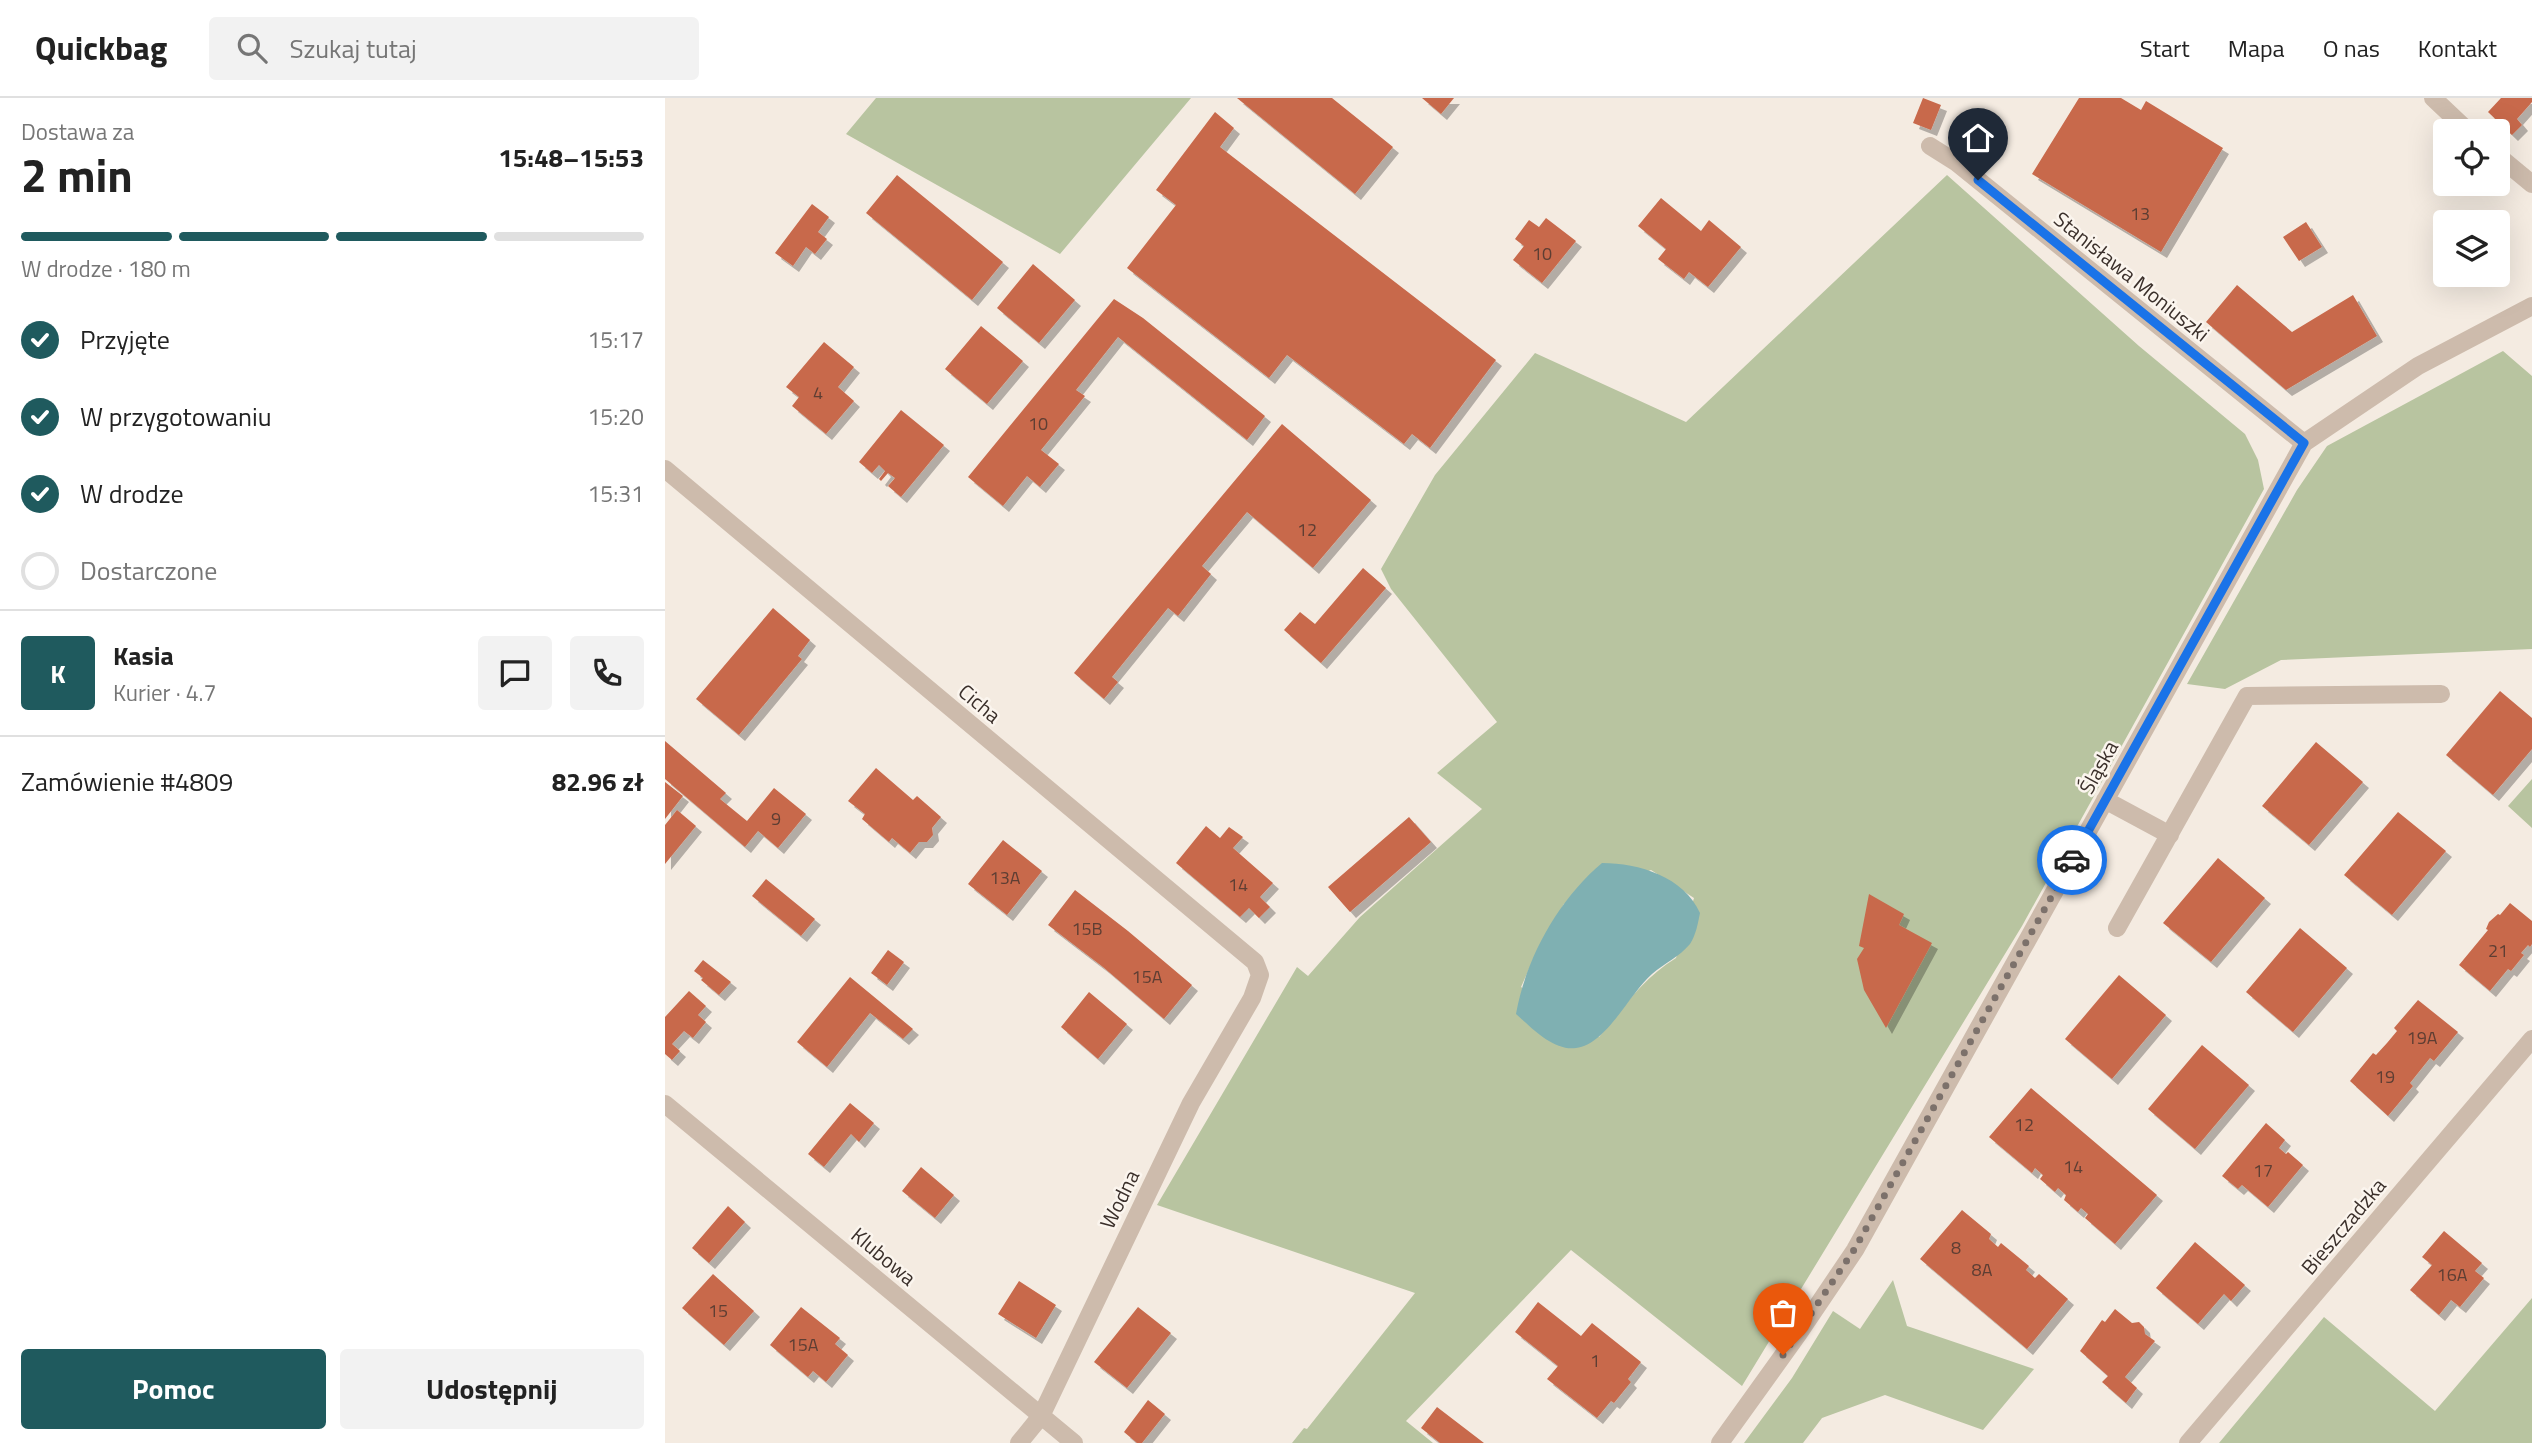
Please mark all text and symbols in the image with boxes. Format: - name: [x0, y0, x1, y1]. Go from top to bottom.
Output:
- search box: [209, 17, 699, 80]
- text: Quickbag: [35, 23, 167, 73]
- icon: search: [233, 29, 271, 67]
- text: Szukaj tutaj: [289, 29, 417, 68]
- text: Start: [2140, 30, 2190, 66]
- text: Mapa: [2228, 30, 2285, 66]
- text: O nas: [2323, 30, 2380, 66]
- text: Kontakt: [2418, 30, 2497, 66]
- pin: [1948, 108, 2008, 180]
- text: Dostawa za: [21, 114, 134, 149]
- icon: home: [1959, 119, 1997, 157]
- map controls: [2433, 119, 2510, 287]
- button: locate: [2433, 119, 2510, 196]
- text: 15:48–15:53: [498, 138, 644, 177]
- text: 2 min: [21, 140, 133, 210]
- house number: 13: [2130, 200, 2150, 227]
- street label: Stanisława Moniuszki: [2047, 203, 2217, 349]
- button: layers: [2433, 210, 2510, 287]
- house number: 10: [1532, 240, 1552, 267]
- text: W drodze · 180 m: [21, 251, 191, 286]
- text: Przyjęte: [80, 320, 170, 359]
- icon: check: [21, 321, 59, 359]
- text: 15:17: [587, 322, 644, 357]
- house number: 4: [813, 379, 823, 406]
- text: W przygotowaniu: [80, 397, 271, 436]
- icon: check: [21, 398, 59, 436]
- text: 15:20: [587, 399, 644, 434]
- house number: 10: [1028, 410, 1048, 437]
- text: W drodze: [80, 474, 184, 513]
- icon: check: [21, 475, 59, 513]
- text: 15:31: [587, 476, 644, 511]
- house number: 12: [1297, 516, 1317, 543]
- text: Dostarczone: [80, 551, 217, 590]
- text: Kasia: [113, 636, 174, 675]
- button: chat: [478, 636, 552, 710]
- button: phone: [570, 636, 644, 710]
- text: K: [50, 654, 66, 693]
- text: Kurier · 4.7: [113, 675, 216, 710]
- street label: Cicha: [952, 676, 1009, 731]
- street label: Śląska: [2070, 734, 2126, 800]
- text: Zamówienie #4809: [21, 762, 233, 801]
- text: 82.96 zł: [552, 762, 644, 801]
- house number: 9: [771, 805, 781, 832]
- courier: [2037, 825, 2107, 895]
- icon: car: [2053, 841, 2091, 879]
- house number: 13A: [990, 864, 1021, 891]
- house number: 14: [1228, 871, 1248, 898]
- house number: 15B: [1071, 915, 1103, 942]
- house number: 21: [2488, 937, 2508, 964]
- house number: 15A: [1132, 963, 1163, 990]
- house number: 19A: [2407, 1024, 2438, 1051]
- house number: 19: [2375, 1063, 2395, 1090]
- house number: 12: [2014, 1111, 2034, 1138]
- house number: 14: [2063, 1153, 2083, 1180]
- house number: 17: [2253, 1157, 2273, 1184]
- street label: Wodna: [1091, 1164, 1147, 1234]
- street label: Bieszczadzka: [2293, 1170, 2393, 1281]
- street label: Klubowa: [844, 1219, 924, 1293]
- house number: 8: [1951, 1234, 1961, 1261]
- house number: 8A: [1972, 1256, 1993, 1283]
- house number: 16A: [2437, 1261, 2468, 1288]
- pin: [1753, 1283, 1813, 1355]
- icon: bag: [1764, 1294, 1802, 1332]
- house number: 15: [708, 1297, 728, 1324]
- house number: 15A: [788, 1331, 819, 1358]
- house number: 1: [1590, 1347, 1600, 1374]
- button: Pomoc: [21, 1349, 326, 1429]
- button: Udostępnij: [340, 1349, 644, 1429]

